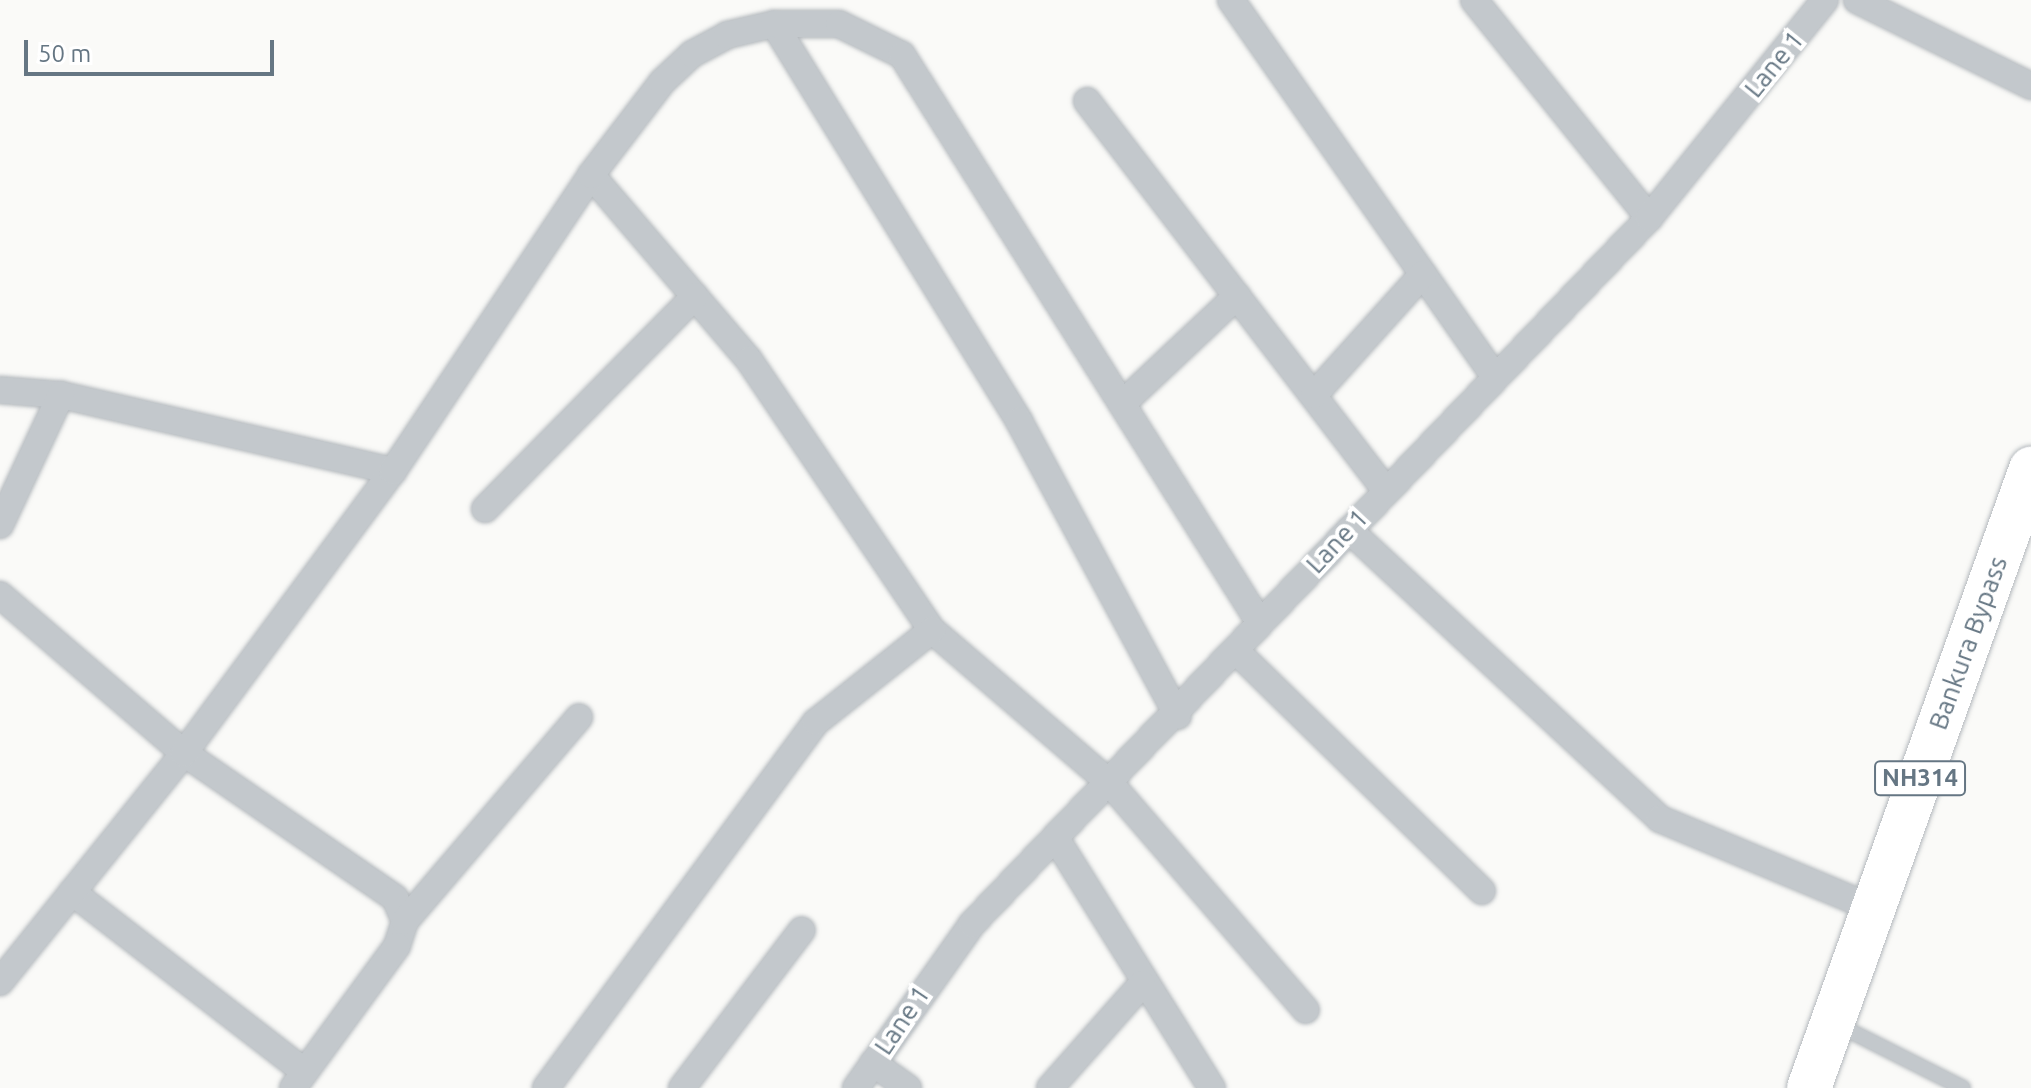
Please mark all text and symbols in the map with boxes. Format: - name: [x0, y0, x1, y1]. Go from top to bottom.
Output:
- scale bar: [28, 24, 278, 74]
- street label: Lane 1: [1738, 24, 1810, 104]
- text: 50 m: [38, 40, 91, 67]
- street label: Lane 1: [1300, 502, 1374, 580]
- street label: Bankura Bypass: [1922, 552, 2014, 734]
- road number: NH314: [1874, 758, 1966, 798]
- street label: Lane 1: [868, 980, 936, 1060]

